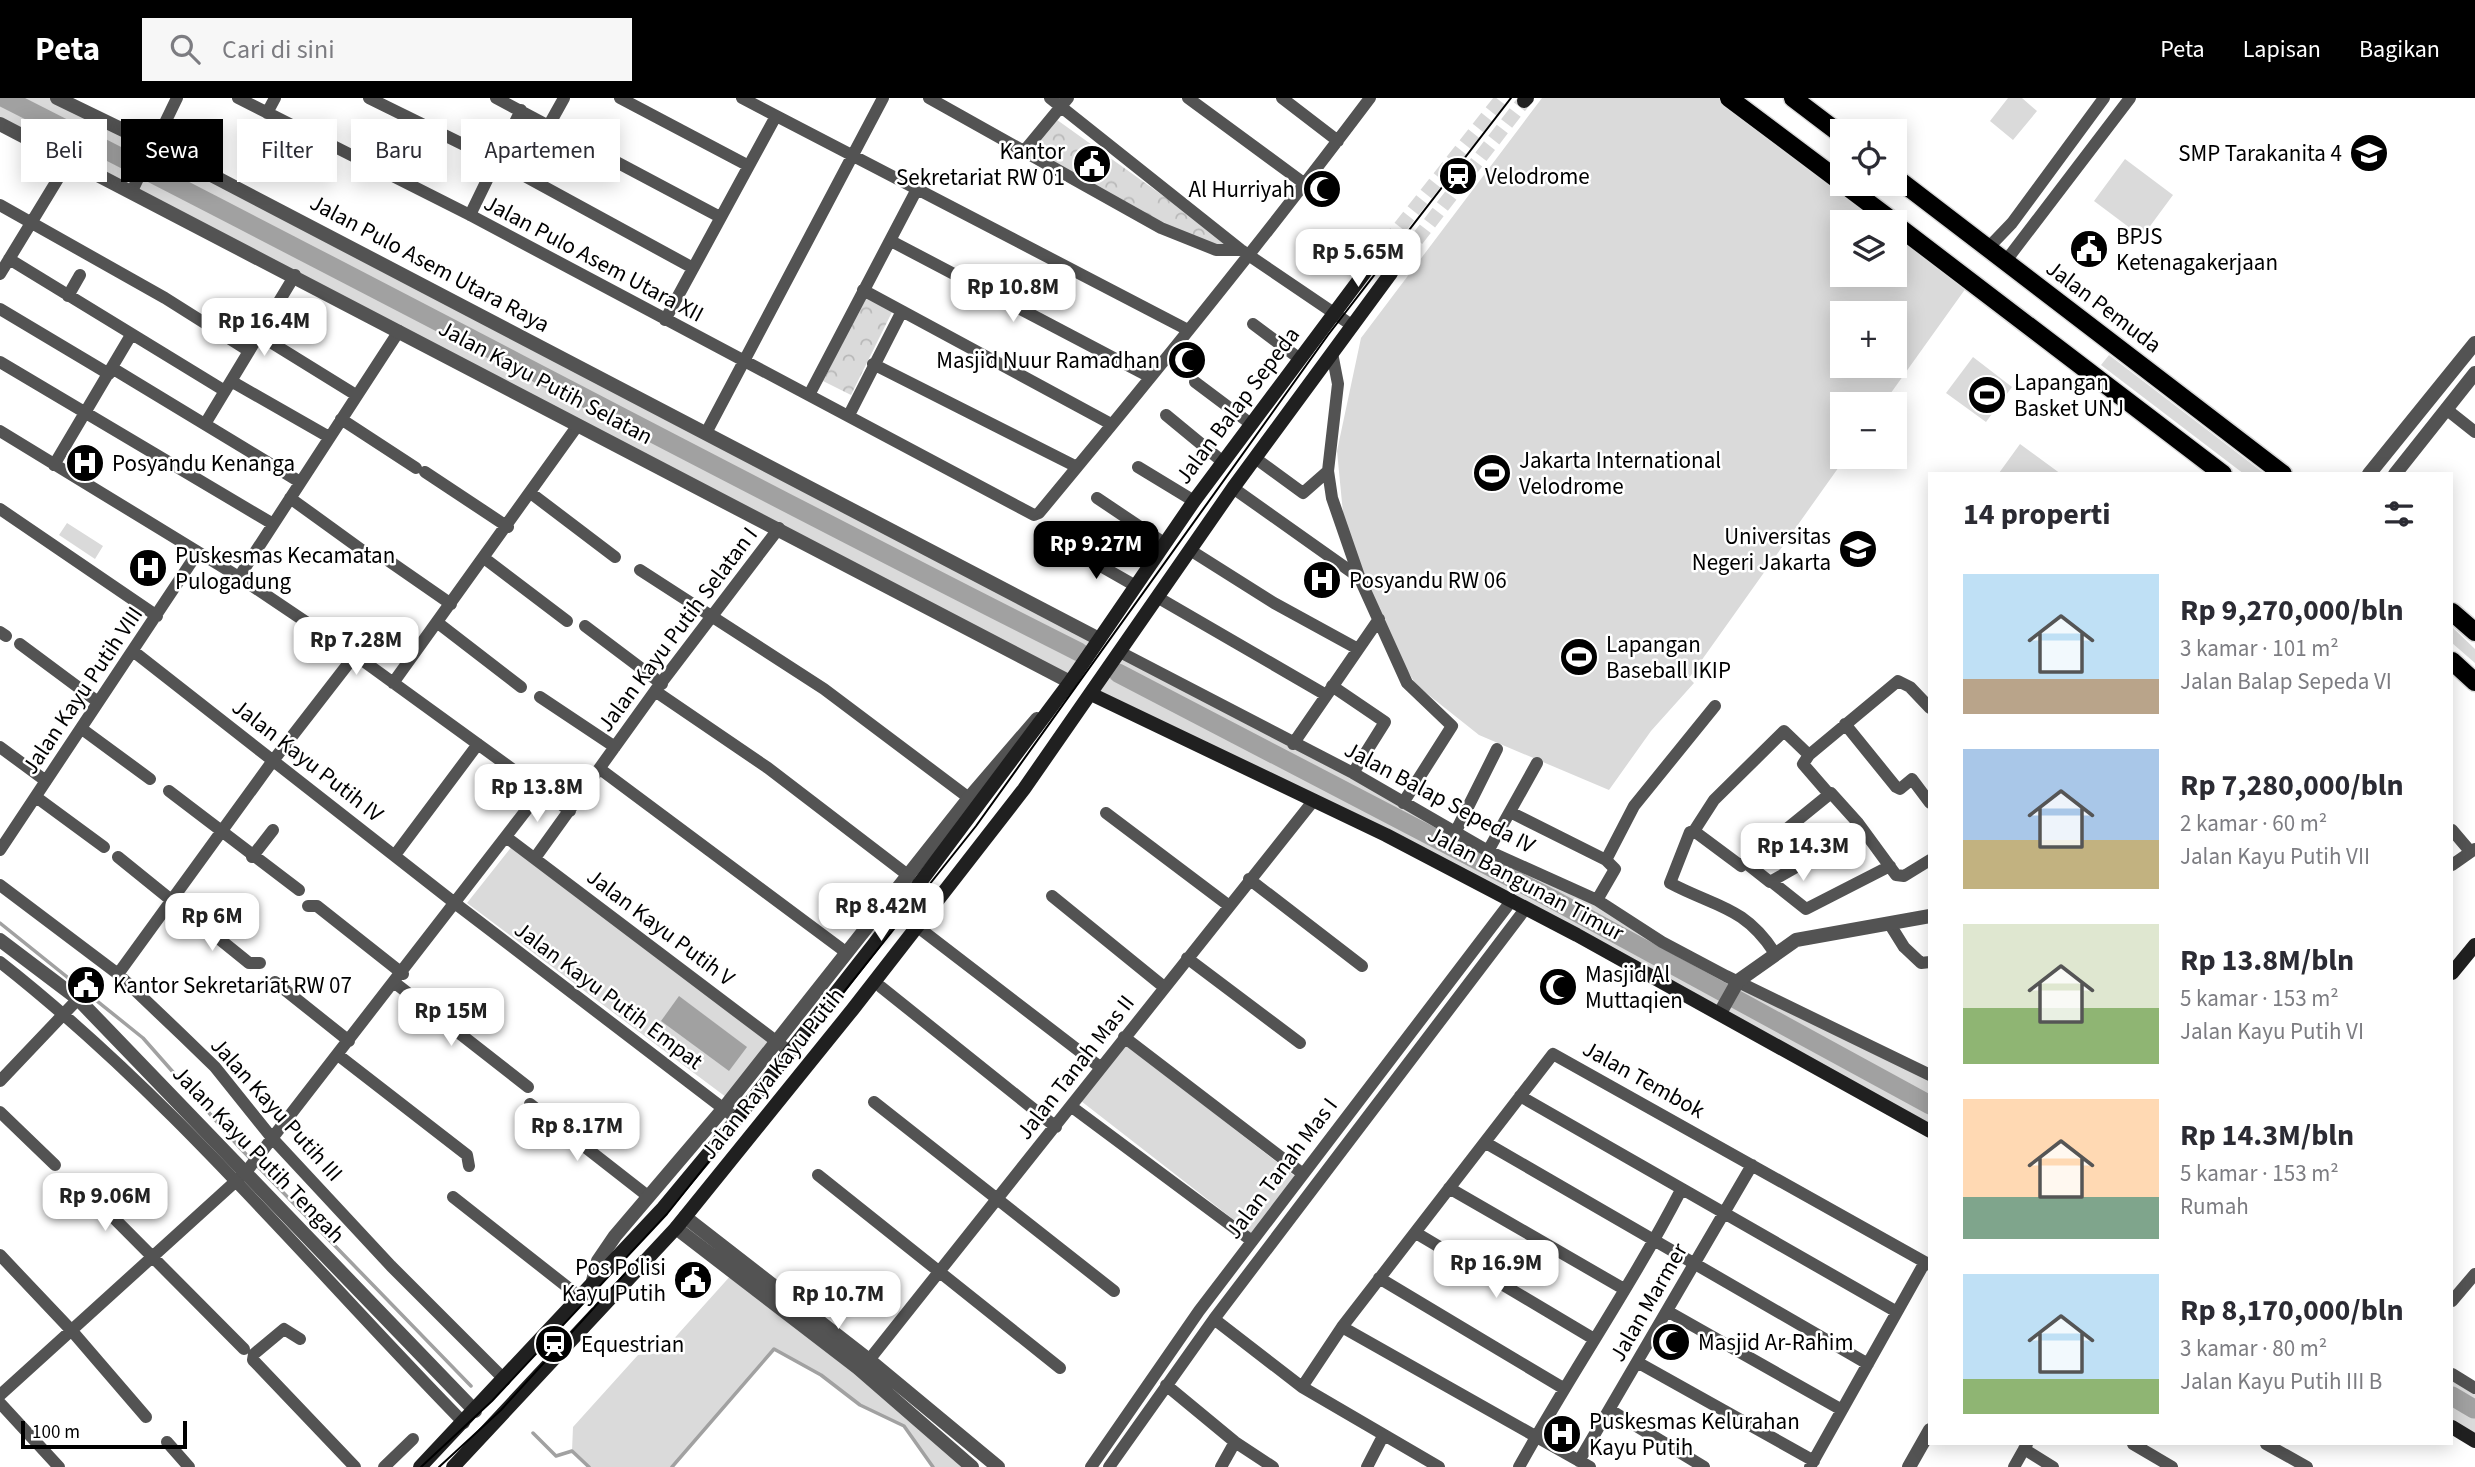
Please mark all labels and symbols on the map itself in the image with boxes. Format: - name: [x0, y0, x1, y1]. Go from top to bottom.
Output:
- school or university icon: SMP Tarakanita 4: [2348, 132, 2390, 174]
- place label: Kantor Sekretariat RW 01: [896, 135, 1066, 194]
- place label: SMP Tarakanita 4: [2178, 137, 2342, 170]
- public building icon: Kantor Sekretariat RW 01: [1071, 143, 1113, 185]
- station icon: Velodrome: [1437, 155, 1479, 197]
- place label: Velodrome: [1485, 160, 1590, 193]
- mosque icon: Al Hurriyah: [1301, 168, 1343, 210]
- place label: Al Hurriyah: [1189, 173, 1295, 206]
- street label: Jalan Pulo Asem Utara Raya: [304, 186, 555, 341]
- street label: Jalan Pulo Asem Utara XII: [478, 186, 710, 330]
- place label: BPJS Ketenagakerjaan: [2116, 220, 2278, 279]
- public building icon: BPJS Ketenagakerjaan: [2068, 228, 2110, 270]
- pin: Rp 5.65M: [1286, 230, 1430, 289]
- street label: Jalan Pemuda: [2039, 252, 2168, 361]
- pin: Rp 10.8M: [941, 264, 1085, 324]
- pin: Rp 16.4M: [192, 299, 336, 358]
- street label: Jalan Kayu Putih Selatan: [433, 312, 659, 453]
- street label: Jalan Balap Sepeda: [1167, 320, 1308, 491]
- mosque icon: Masjid Nuur Ramadhan: [1166, 339, 1208, 381]
- place label: Masjid Nuur Ramadhan: [936, 344, 1160, 377]
- place label: Lapangan Basket UNJ: [2014, 366, 2124, 425]
- sports icon: Lapangan Basket UNJ: [1966, 374, 2008, 416]
- hospital icon: Posyandu Kenanga: [64, 442, 106, 484]
- place label: Jakarta International Velodrome: [1519, 444, 1721, 503]
- place label: Posyandu Kenanga: [112, 447, 295, 480]
- sports icon: Jakarta International Velodrome: [1471, 452, 1513, 494]
- street label: Jalan Kayu Putih Selatan I: [589, 520, 766, 739]
- place label: Universitas Negeri Jakarta: [1692, 520, 1831, 579]
- pin: Rp 9.27M: [1024, 522, 1168, 581]
- school or university icon: Universitas Negeri Jakarta: [1837, 528, 1879, 570]
- place label: Puskesmas Kecamatan Pulogadung: [175, 539, 395, 598]
- hospital icon: Puskesmas Kecamatan Pulogadung: [127, 547, 169, 589]
- hospital icon: Posyandu RW 06: [1301, 559, 1343, 601]
- place label: Posyandu RW 06: [1349, 564, 1507, 597]
- street label: Jalan Kayu Putih VIII: [14, 600, 151, 781]
- pin: Rp 7.28M: [284, 618, 428, 677]
- place label: Lapangan Baseball IKIP: [1606, 628, 1731, 687]
- sports icon: Lapangan Baseball IKIP: [1558, 636, 1600, 678]
- street label: Jalan Kayu Putih IV: [225, 691, 390, 830]
- street label: Jalan Balap Sepeda IV: [1338, 733, 1541, 862]
- pin: Rp 13.8M: [465, 764, 609, 824]
- street label: Jalan Bangunan Timur: [1422, 818, 1631, 950]
- pin: Rp 14.3M: [1731, 824, 1875, 883]
- street label: Jalan Kayu Putih V: [580, 861, 742, 994]
- pin: Rp 8.42M: [809, 884, 953, 943]
- pin: Rp 6M: [163, 894, 261, 953]
- street label: Jalan Kayu Putih Empat: [507, 913, 710, 1078]
- place label: Masjid Al Muttaqien: [1585, 958, 1683, 1017]
- public building icon: Kantor Sekretariat RW 07: [65, 964, 107, 1006]
- mosque icon: Masjid Al Muttaqien: [1537, 966, 1579, 1008]
- place label: Kantor Sekretariat RW 07: [113, 969, 352, 1002]
- street label: Jalan Raya Kayu Putih: [693, 980, 852, 1166]
- pin: Rp 15M: [394, 988, 508, 1048]
- street label: Jalan Tanah Mas II: [1008, 988, 1142, 1147]
- street label: Jalan Kayu Putih III: [203, 1030, 351, 1189]
- street label: Jalan Tembok: [1577, 1032, 1711, 1127]
- street label: Jalan Kayu Putih Tengah: [165, 1058, 353, 1251]
- street label: Jalan Tanah Mas I: [1217, 1091, 1346, 1246]
- pin: Rp 8.17M: [505, 1104, 649, 1163]
- pin: Rp 9.06M: [33, 1174, 177, 1233]
- street label: Jalan Marmer: [1601, 1236, 1696, 1368]
- pin: Rp 16.9M: [1424, 1240, 1568, 1300]
- place label: Pos Polisi Kayu Putih: [562, 1251, 666, 1310]
- public building icon: Pos Polisi Kayu Putih: [672, 1259, 714, 1301]
- pin: Rp 10.7M: [766, 1272, 910, 1331]
- mosque icon: Masjid Ar-Rahim: [1650, 1321, 1692, 1363]
- station icon: Equestrian: [533, 1323, 575, 1365]
- place label: Masjid Ar-Rahim: [1698, 1326, 1854, 1359]
- place label: Equestrian: [581, 1328, 684, 1361]
- place label: Puskesmas Kelurahan Kayu Putih: [1589, 1405, 1800, 1464]
- hospital icon: Puskesmas Kelurahan Kayu Putih: [1541, 1413, 1583, 1455]
- scale bar: [21, 1418, 187, 1450]

